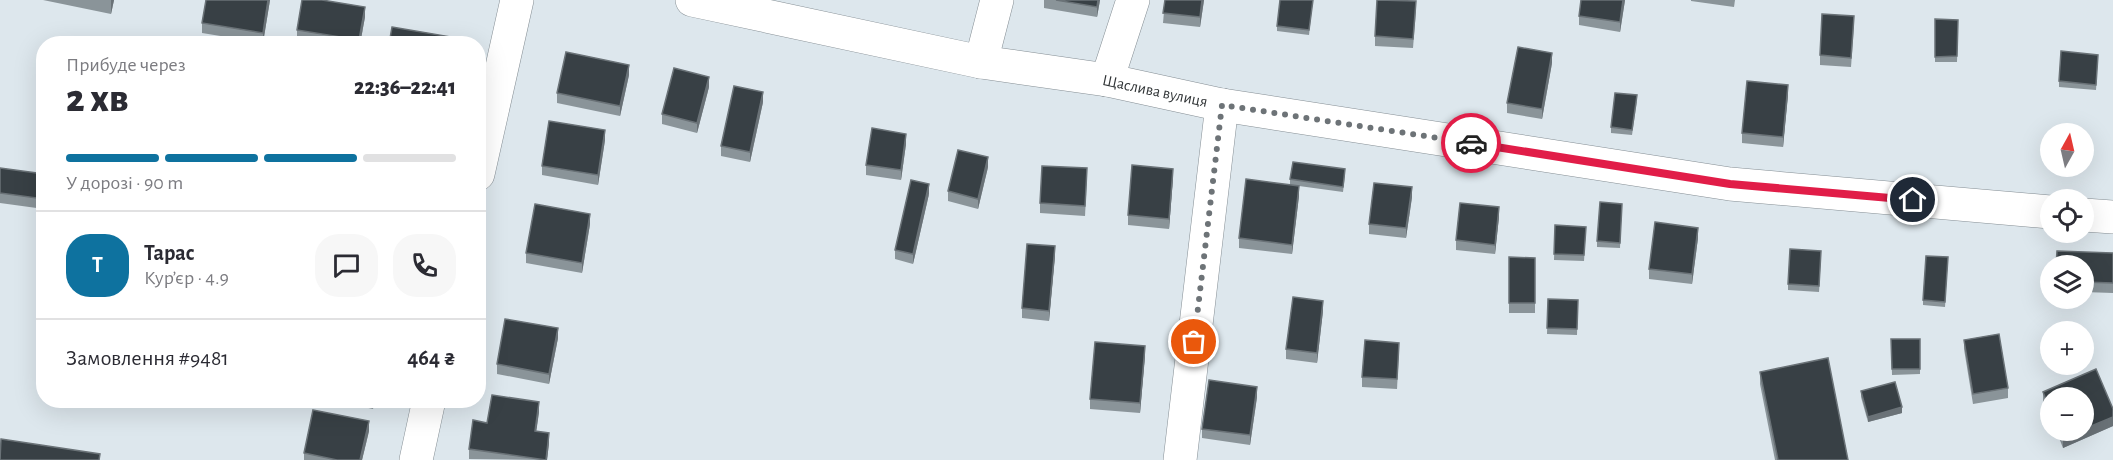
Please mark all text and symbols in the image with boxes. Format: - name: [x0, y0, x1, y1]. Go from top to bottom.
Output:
- text: Прибуде через: [66, 55, 186, 75]
- street label: Щаслива вулиця: [1101, 72, 1209, 111]
- text: 22:36–22:41: [354, 76, 456, 98]
- text: 2 хв: [66, 80, 129, 119]
- courier: [1441, 113, 1501, 173]
- north arrow: [2040, 123, 2094, 177]
- map controls: [2040, 123, 2094, 441]
- icon: car: [1455, 127, 1488, 160]
- text: У дорозі · 90 m: [66, 173, 183, 193]
- pin: [1887, 174, 1938, 225]
- icon: home: [1896, 183, 1929, 216]
- button: locate: [2040, 189, 2094, 243]
- button: chat: [315, 234, 378, 297]
- button: phone: [393, 234, 456, 297]
- text: Тарас: [144, 242, 195, 264]
- text: Т: [92, 254, 103, 276]
- button: layers: [2040, 255, 2094, 309]
- text: Кур’єр · 4.9: [144, 268, 229, 288]
- pin: [1168, 316, 1219, 367]
- button: +: [2040, 321, 2094, 375]
- icon: bag: [1177, 325, 1210, 358]
- text: Замовлення #9481: [66, 347, 229, 369]
- text: 464 ₴: [407, 347, 456, 369]
- button: −: [2040, 387, 2094, 441]

